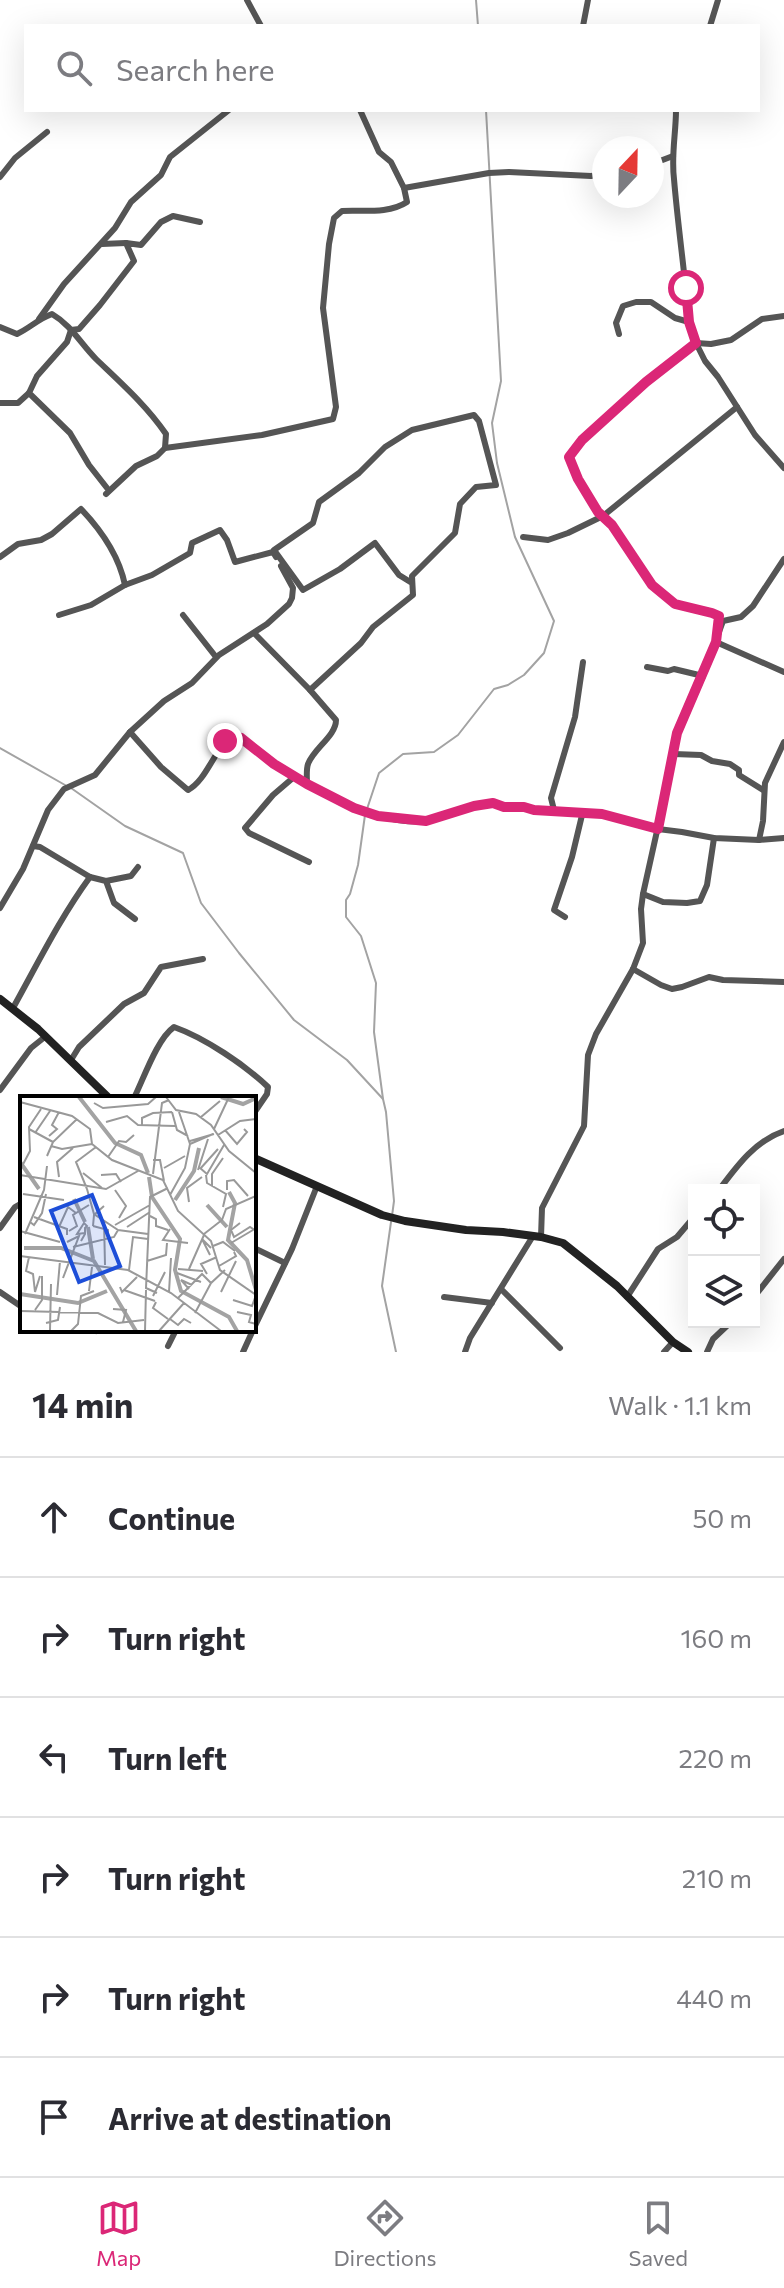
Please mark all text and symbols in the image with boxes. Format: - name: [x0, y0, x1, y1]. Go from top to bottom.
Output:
- search box: [24, 24, 760, 112]
- icon: search: [52, 46, 96, 90]
- text: Search here: [116, 50, 275, 87]
- north arrow: [592, 136, 664, 208]
- route start: [668, 270, 704, 306]
- route end: [207, 723, 243, 759]
- inset map: [20, 1096, 256, 1332]
- map controls: [688, 1184, 760, 1328]
- button: locate: [688, 1184, 760, 1256]
- button: layers: [688, 1256, 760, 1328]
- text: 14 min: [32, 1383, 134, 1425]
- text: Walk · 1.1 km: [608, 1389, 752, 1420]
- icon: ahead: [32, 1495, 76, 1539]
- text: Continue: [108, 1499, 235, 1536]
- text: 50 m: [692, 1502, 752, 1533]
- icon: right: [32, 1615, 76, 1659]
- text: Turn right: [108, 1619, 245, 1656]
- text: 160 m: [680, 1622, 752, 1653]
- icon: left: [32, 1735, 76, 1779]
- text: Turn left: [108, 1739, 227, 1776]
- text: 220 m: [679, 1742, 752, 1773]
- icon: right: [32, 1855, 76, 1899]
- text: Turn right: [108, 1859, 245, 1896]
- text: 210 m: [682, 1862, 752, 1893]
- icon: right: [32, 1975, 76, 2019]
- text: Turn right: [108, 1979, 245, 2016]
- text: 440 m: [676, 1982, 752, 2013]
- icon: arrive: [32, 2095, 76, 2139]
- text: Arrive at destination: [108, 2099, 392, 2136]
- tab: Map: [96, 2196, 141, 2271]
- tab: Directions: [333, 2196, 437, 2271]
- tab: Saved: [629, 2196, 688, 2271]

